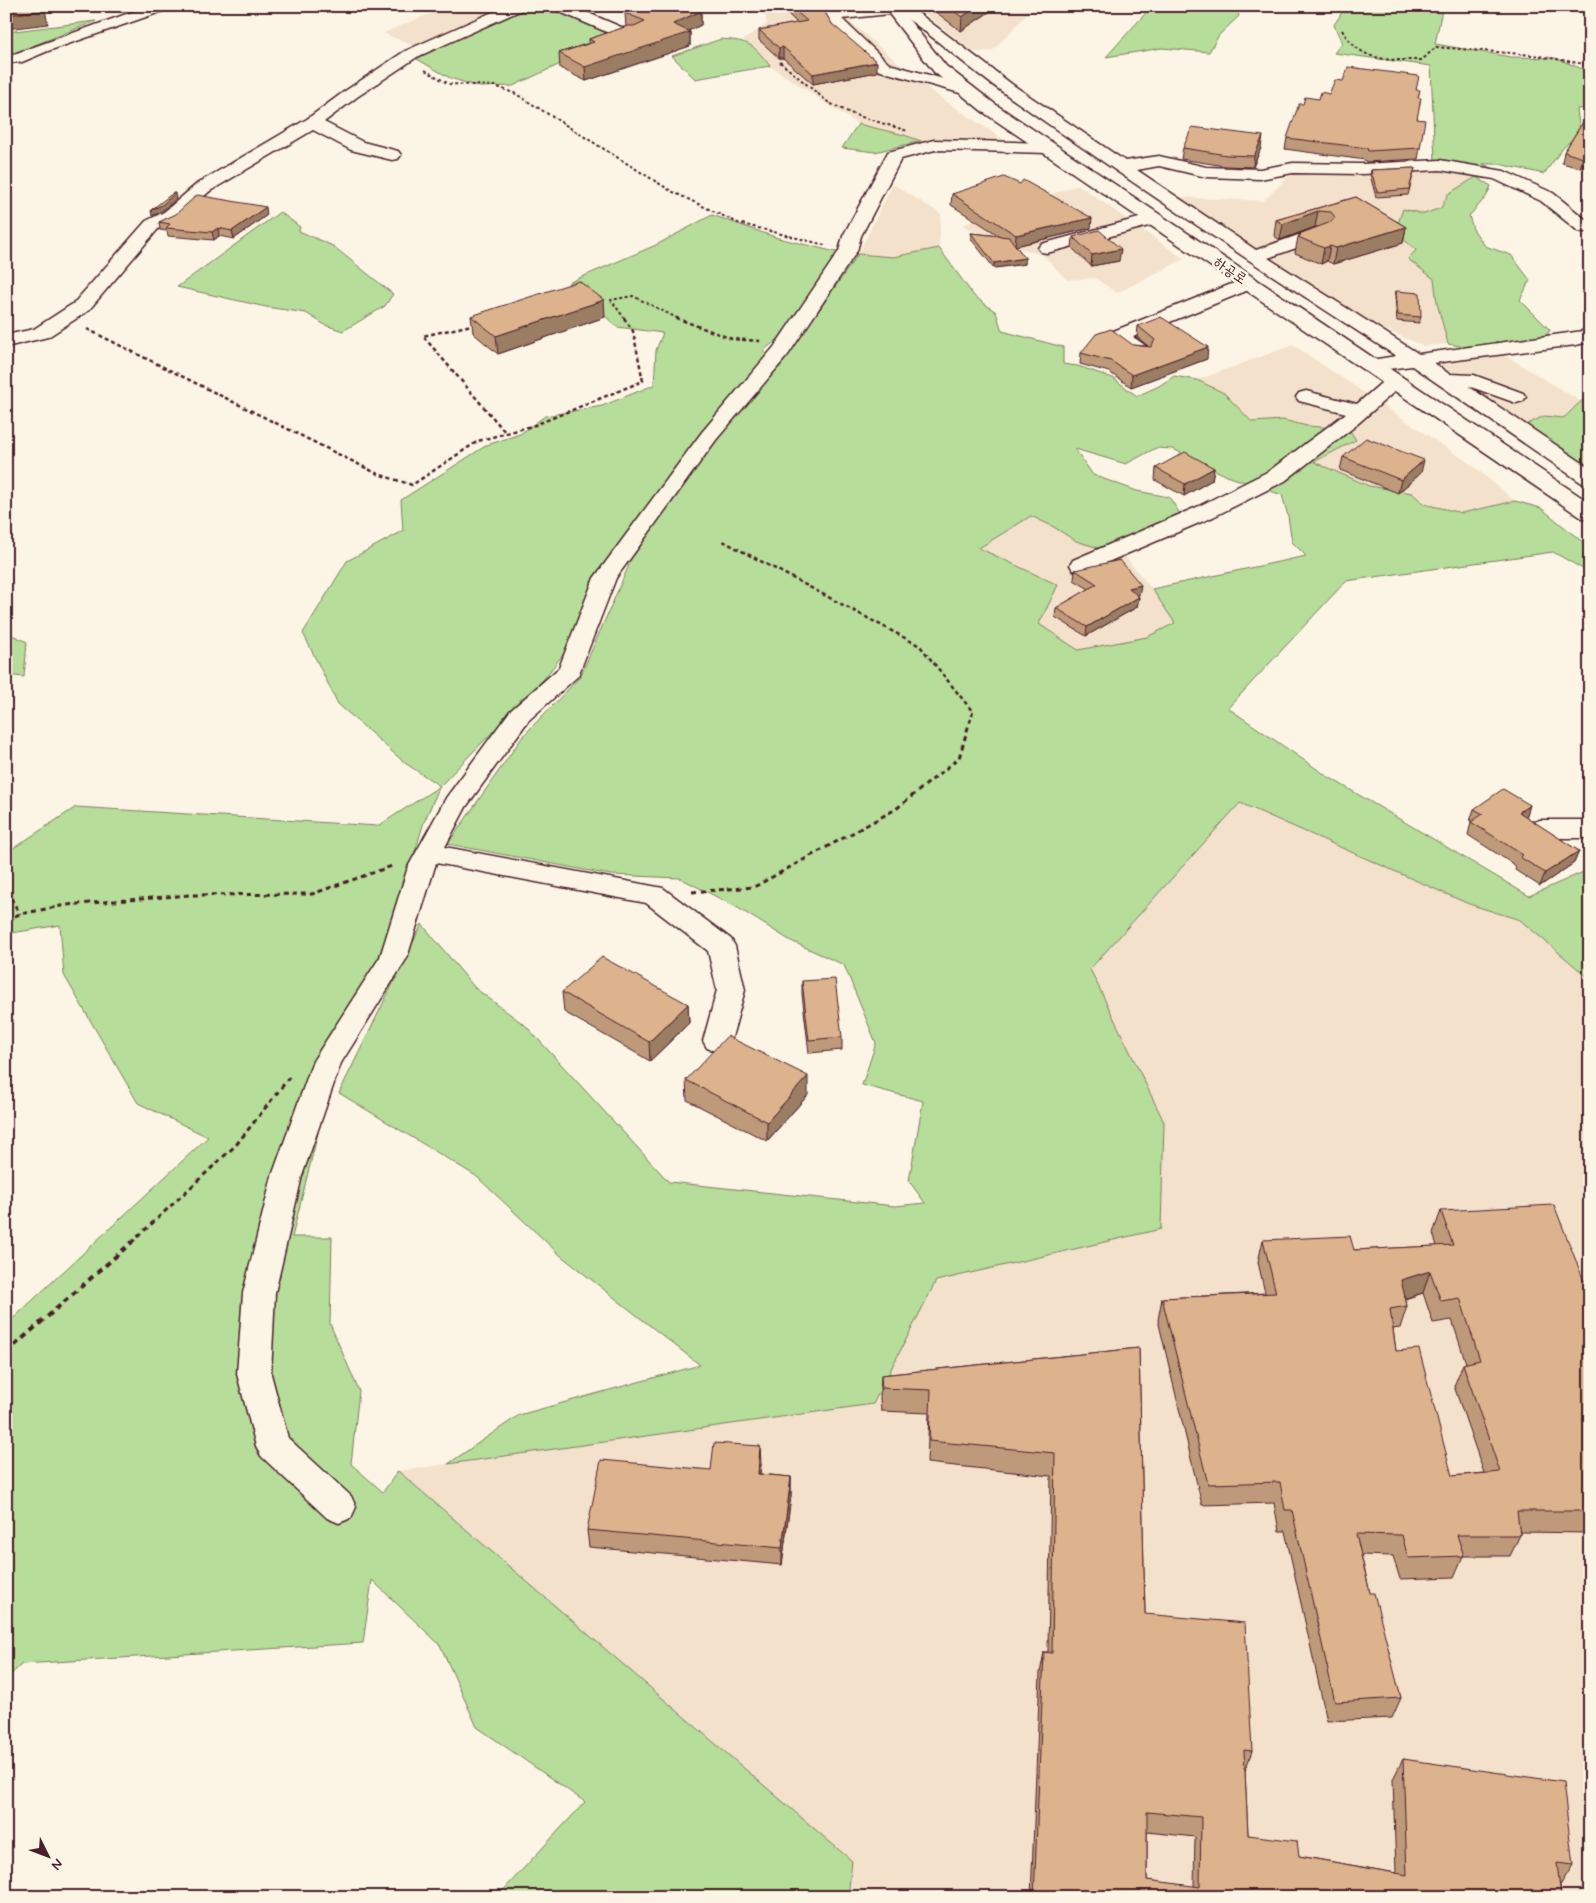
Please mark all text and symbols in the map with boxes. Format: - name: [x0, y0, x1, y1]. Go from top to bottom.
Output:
- street label: 하공로: [1209, 253, 1251, 289]
- north arrow: [22, 1830, 72, 1880]
- text: N: [47, 1855, 67, 1874]

